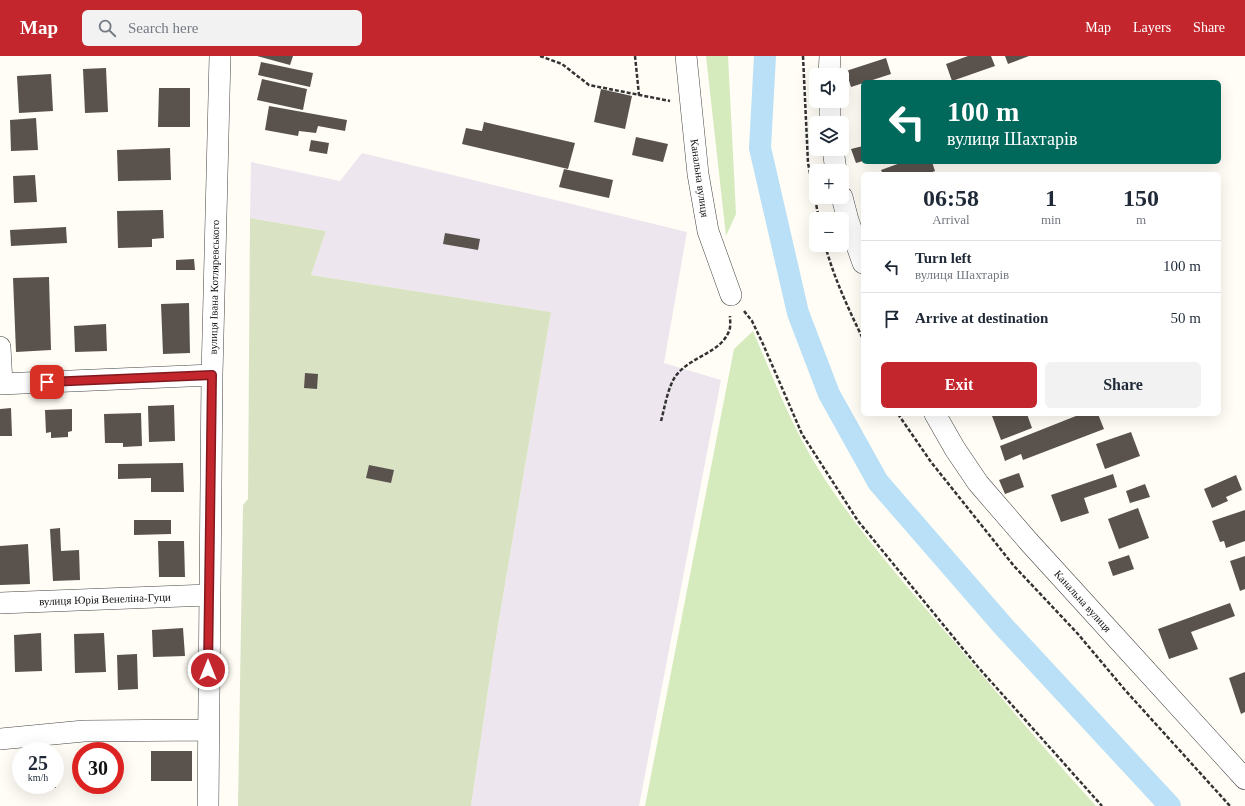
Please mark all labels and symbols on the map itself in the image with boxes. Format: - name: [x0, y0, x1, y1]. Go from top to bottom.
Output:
- street label: Канальна вулиця: [689, 138, 711, 218]
- street label: вулиця Івана Котляревського: [207, 219, 221, 354]
- pin: [30, 365, 64, 399]
- street label: Канальна вулиця: [1052, 568, 1114, 634]
- street label: вулиця Юрія Венеліна-Гуци: [39, 591, 171, 607]
- position arrow: [187, 649, 229, 691]
- speed limit sign: 30: [72, 742, 124, 794]

